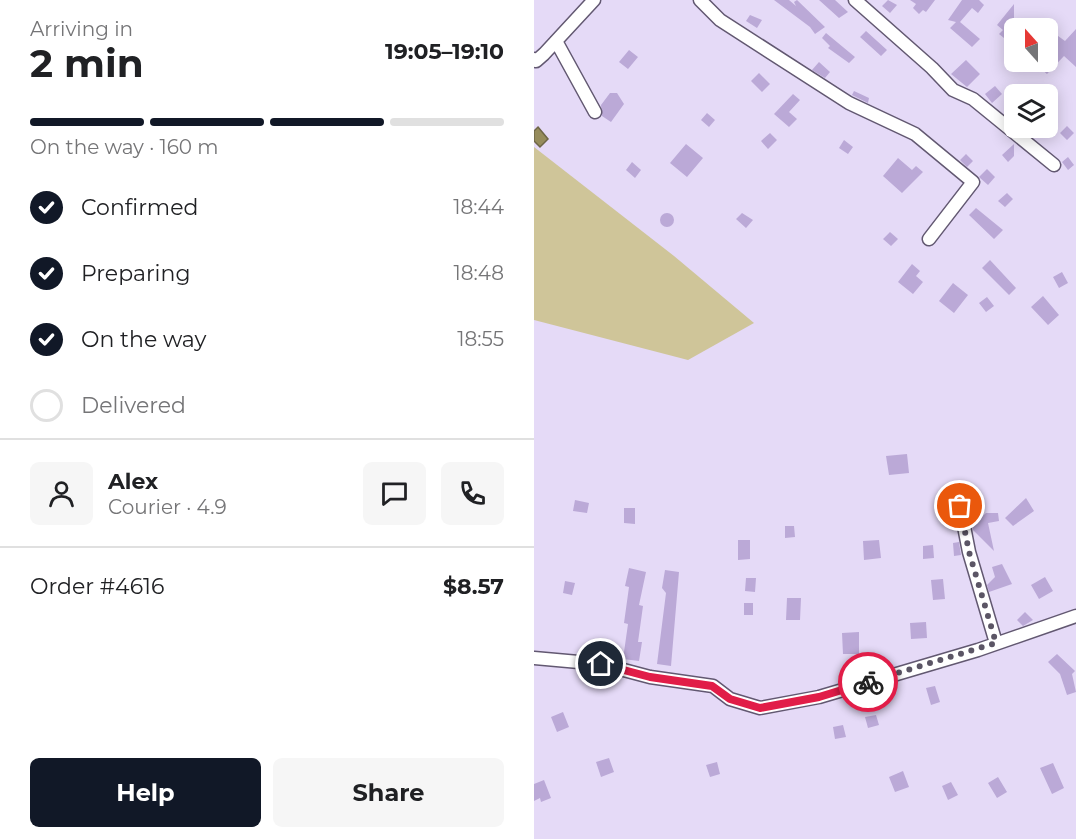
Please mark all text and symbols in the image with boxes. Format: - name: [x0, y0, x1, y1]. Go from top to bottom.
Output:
- text: Arriving in: [30, 17, 133, 41]
- north arrow: [1004, 18, 1058, 72]
- map controls: [1004, 18, 1058, 138]
- text: 19:05–19:10: [385, 38, 504, 65]
- text: 2 min: [30, 39, 144, 87]
- button: layers: [1004, 84, 1058, 138]
- text: On the way · 160 m: [30, 135, 219, 159]
- icon: check: [30, 191, 63, 224]
- text: Confirmed: [81, 194, 198, 221]
- text: 18:44: [453, 195, 504, 219]
- icon: check: [30, 257, 63, 290]
- text: Preparing: [81, 260, 190, 287]
- text: 18:48: [454, 261, 504, 285]
- icon: check: [30, 323, 63, 356]
- text: On the way: [81, 326, 206, 353]
- text: 18:55: [457, 327, 504, 351]
- text: Delivered: [81, 392, 186, 419]
- button: person: [30, 462, 93, 525]
- button: chat: [363, 462, 426, 525]
- button: phone: [441, 462, 504, 525]
- text: Alex: [108, 468, 158, 495]
- pin: [934, 480, 985, 531]
- icon: bag: [943, 489, 976, 522]
- text: Courier · 4.9: [108, 495, 227, 519]
- text: Order #4616: [30, 573, 164, 600]
- text: $8.57: [443, 573, 504, 600]
- pin: [575, 638, 626, 689]
- icon: home: [584, 647, 617, 680]
- courier: [838, 652, 898, 712]
- icon: bike: [852, 666, 885, 699]
- button: Help: [30, 758, 261, 827]
- button: Share: [273, 758, 504, 827]

